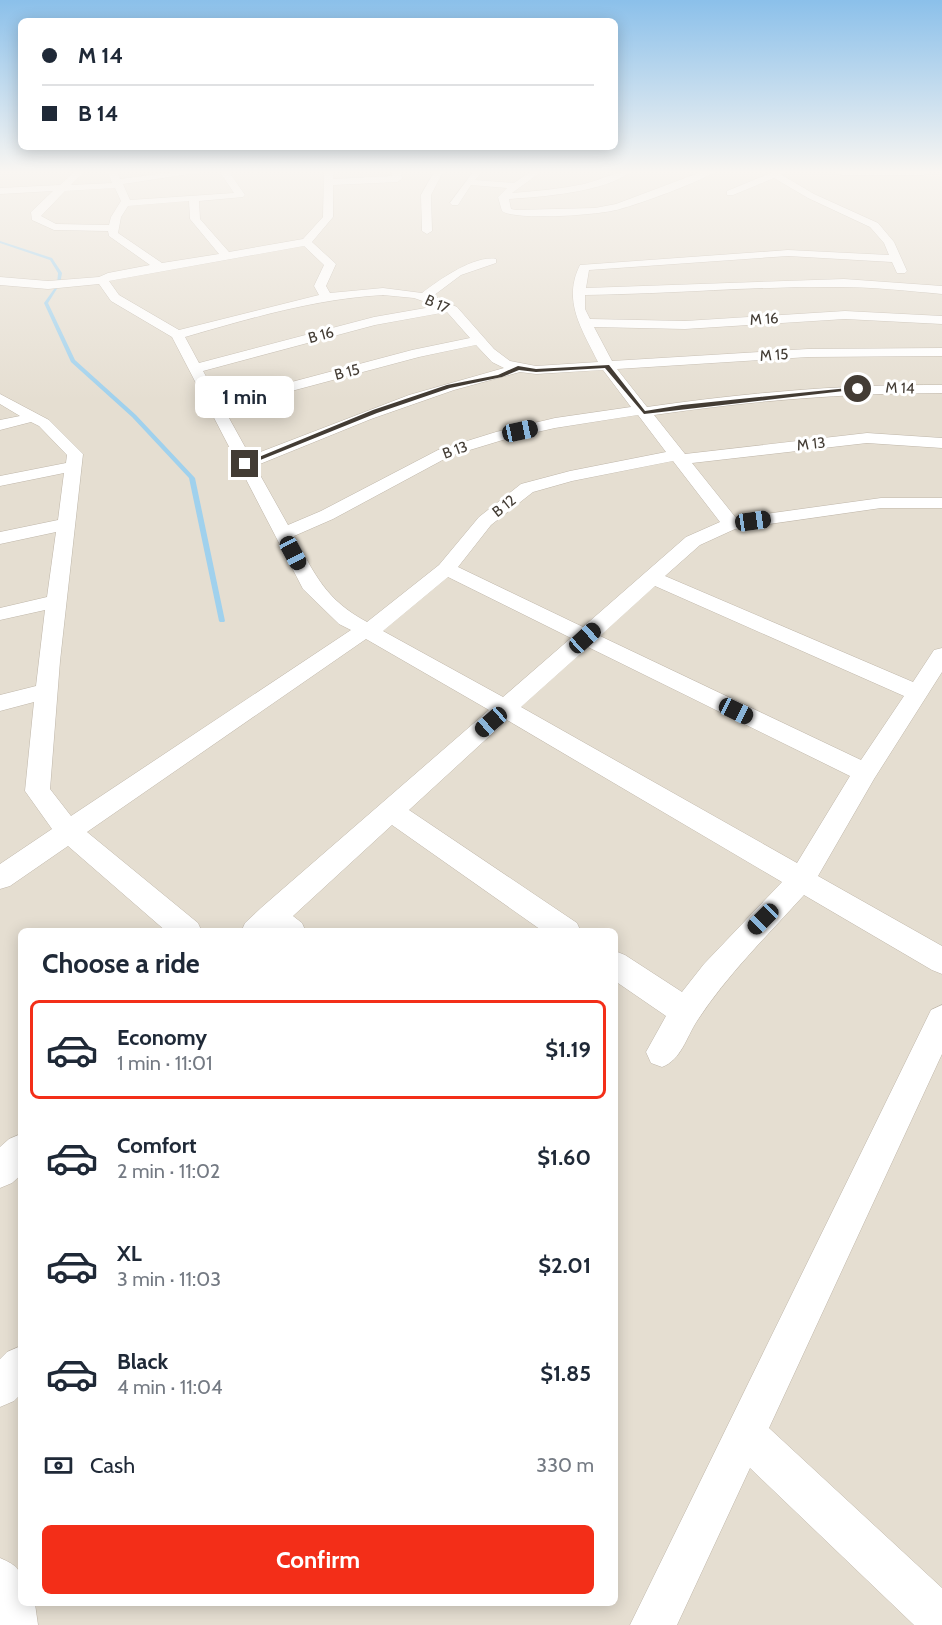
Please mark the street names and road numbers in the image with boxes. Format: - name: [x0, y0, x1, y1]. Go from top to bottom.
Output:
- street label: B 17: [422, 291, 452, 317]
- street label: M 16: [749, 309, 779, 329]
- street label: B 16: [306, 323, 336, 347]
- street label: M 15: [759, 345, 789, 365]
- street label: B 15: [332, 360, 362, 384]
- street label: M 14: [885, 378, 915, 398]
- street label: M 13: [796, 434, 826, 454]
- street label: B 13: [440, 437, 470, 463]
- street label: B 12: [489, 491, 520, 521]

